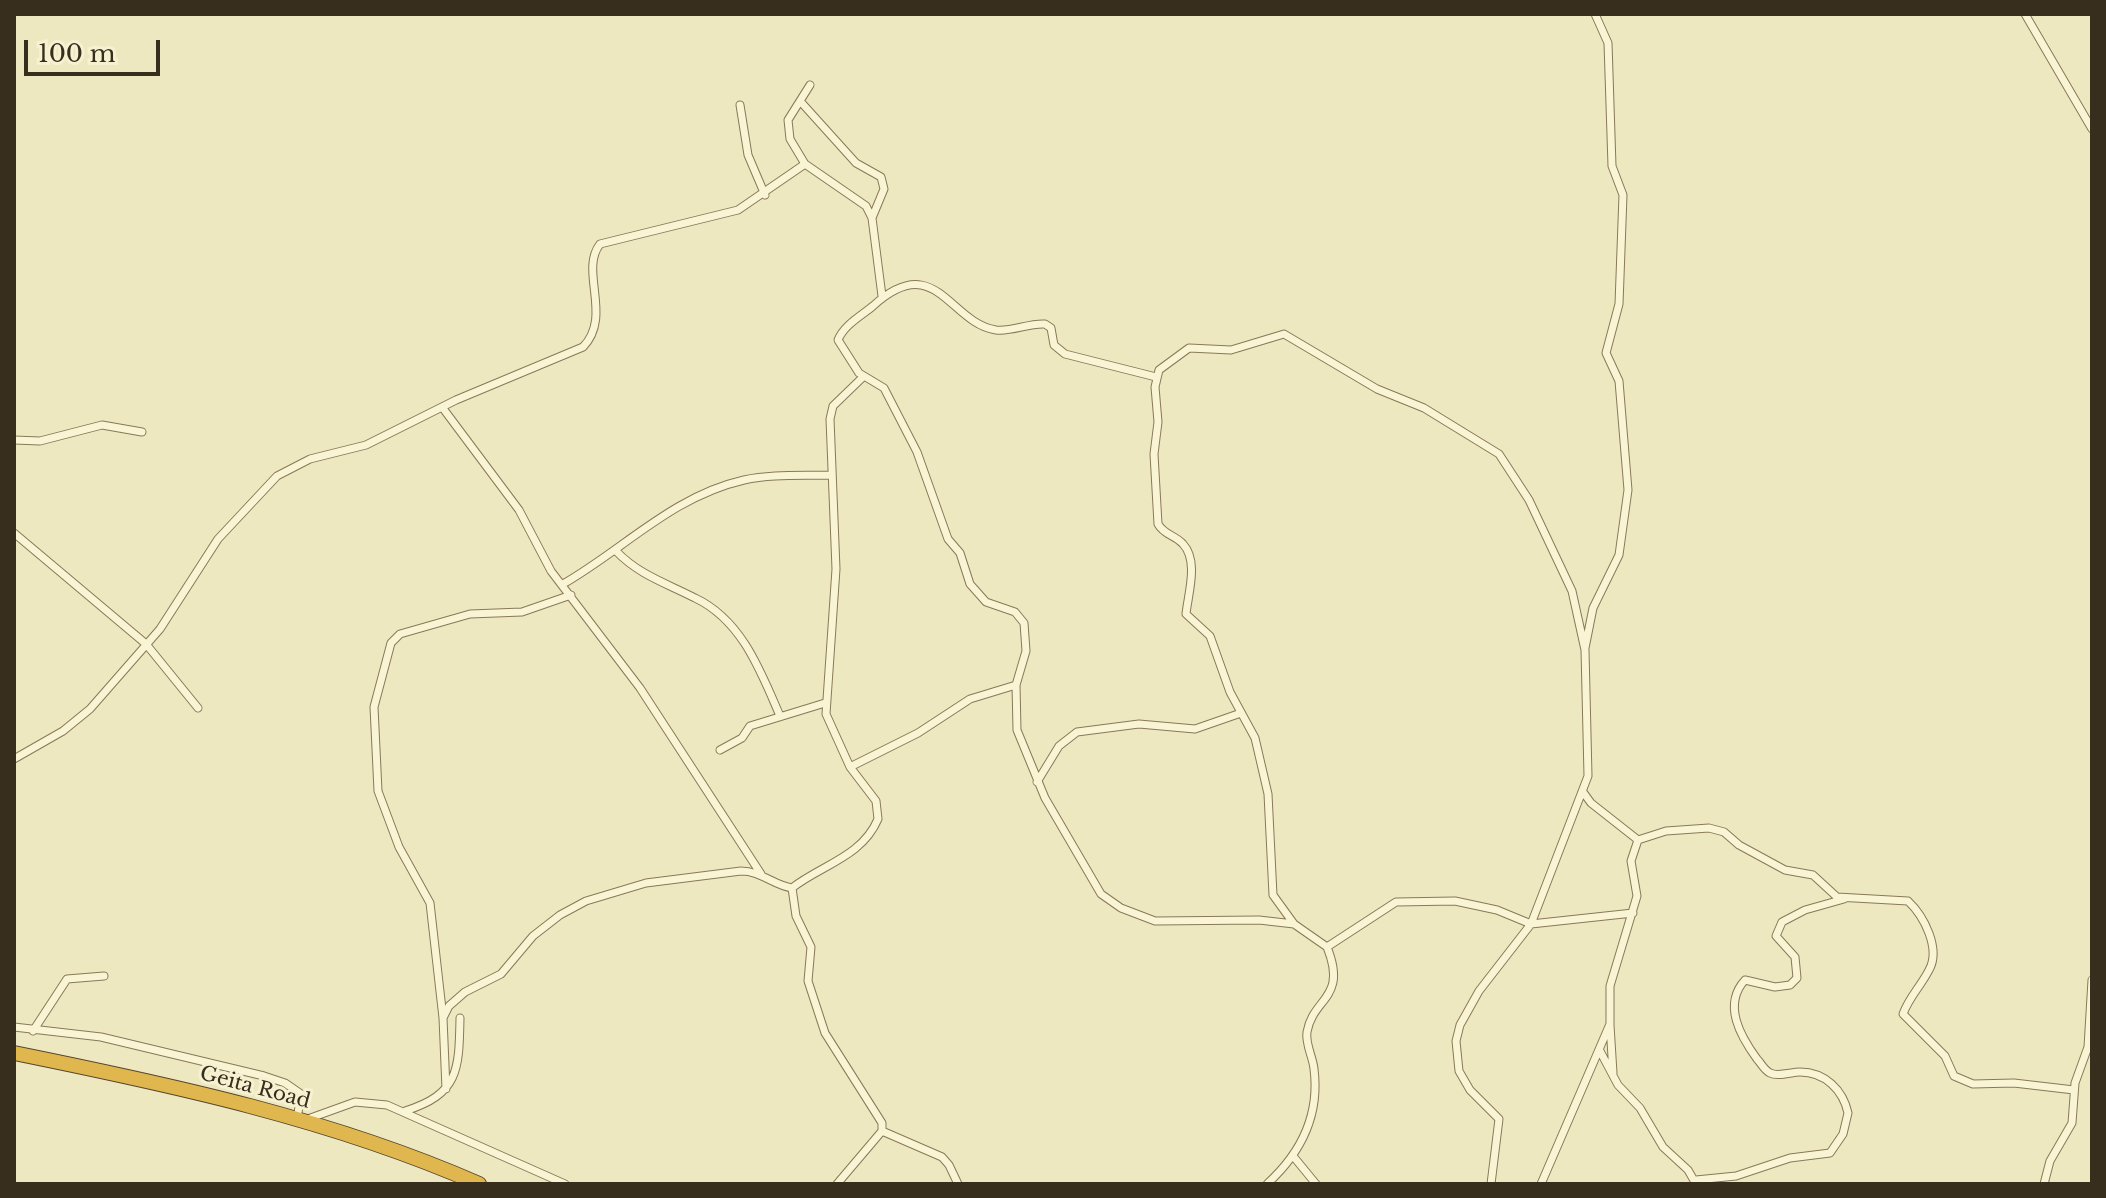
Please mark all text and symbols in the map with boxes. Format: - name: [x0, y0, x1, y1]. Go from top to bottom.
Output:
- scale bar: [28, 24, 164, 74]
- text: 100 m: [38, 39, 116, 68]
- street label: Geita Road: [197, 1062, 313, 1114]

